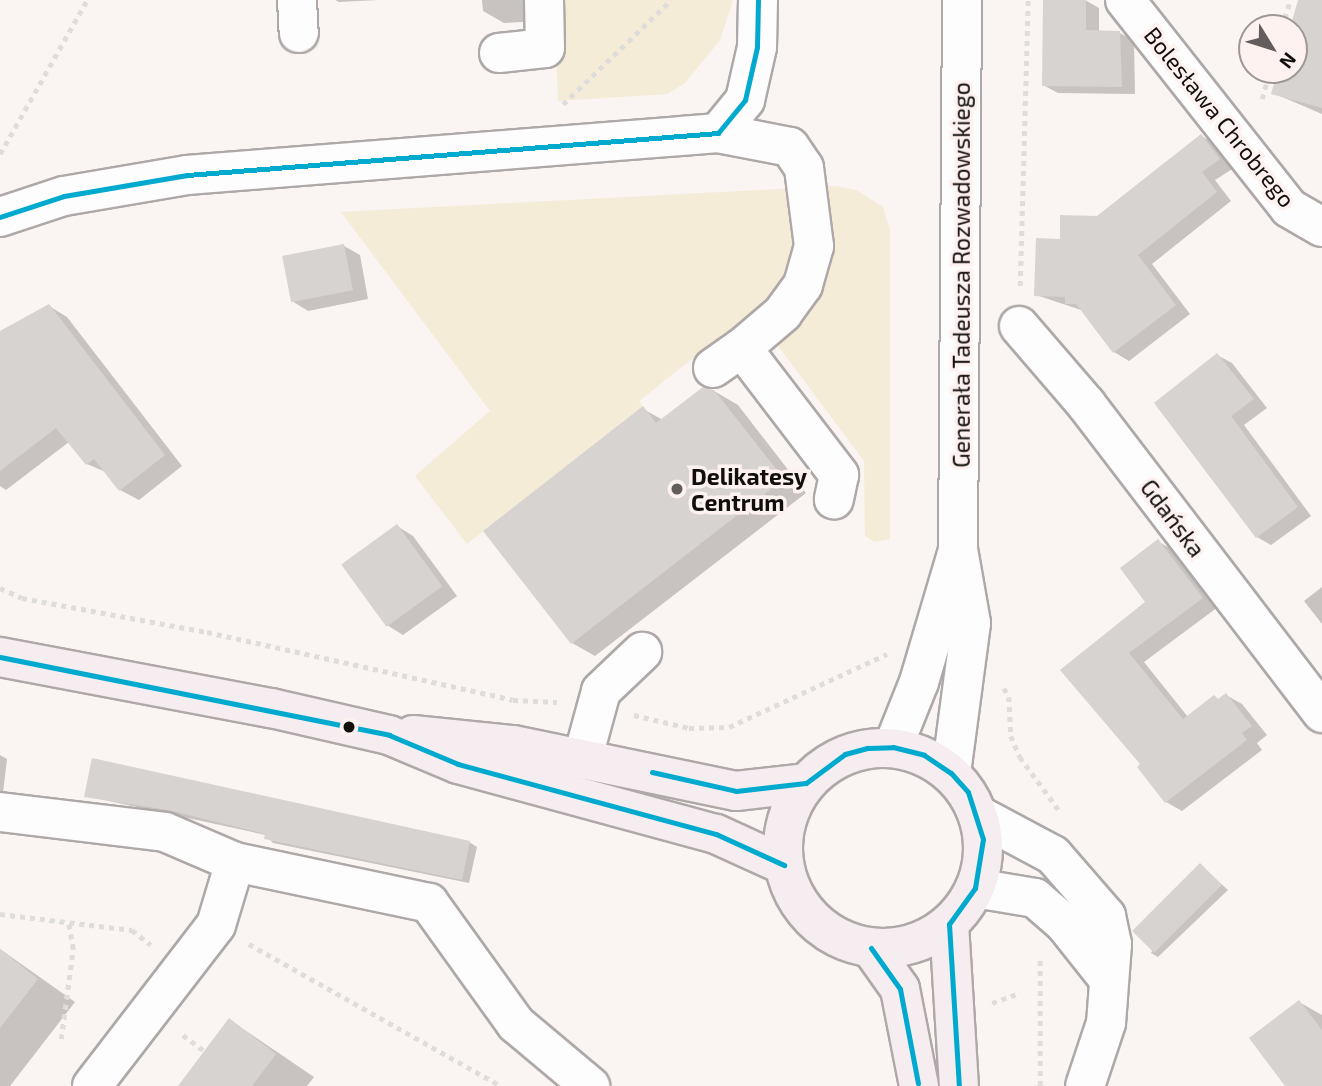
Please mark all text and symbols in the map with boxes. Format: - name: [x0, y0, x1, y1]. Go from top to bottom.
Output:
- north arrow: [1238, 14, 1308, 84]
- street label: Bolesława Chrobrego: [1139, 21, 1301, 213]
- text: N: [1275, 49, 1302, 73]
- street label: Generała Tadeusza Rozwadowskiego: [947, 82, 975, 468]
- place label: Delikatesy Centrum: [691, 462, 807, 516]
- street label: Gdańska: [1135, 474, 1211, 562]
- marker: Delikatesy Centrum: [669, 481, 685, 497]
- unlabelled marker: [342, 720, 356, 734]

